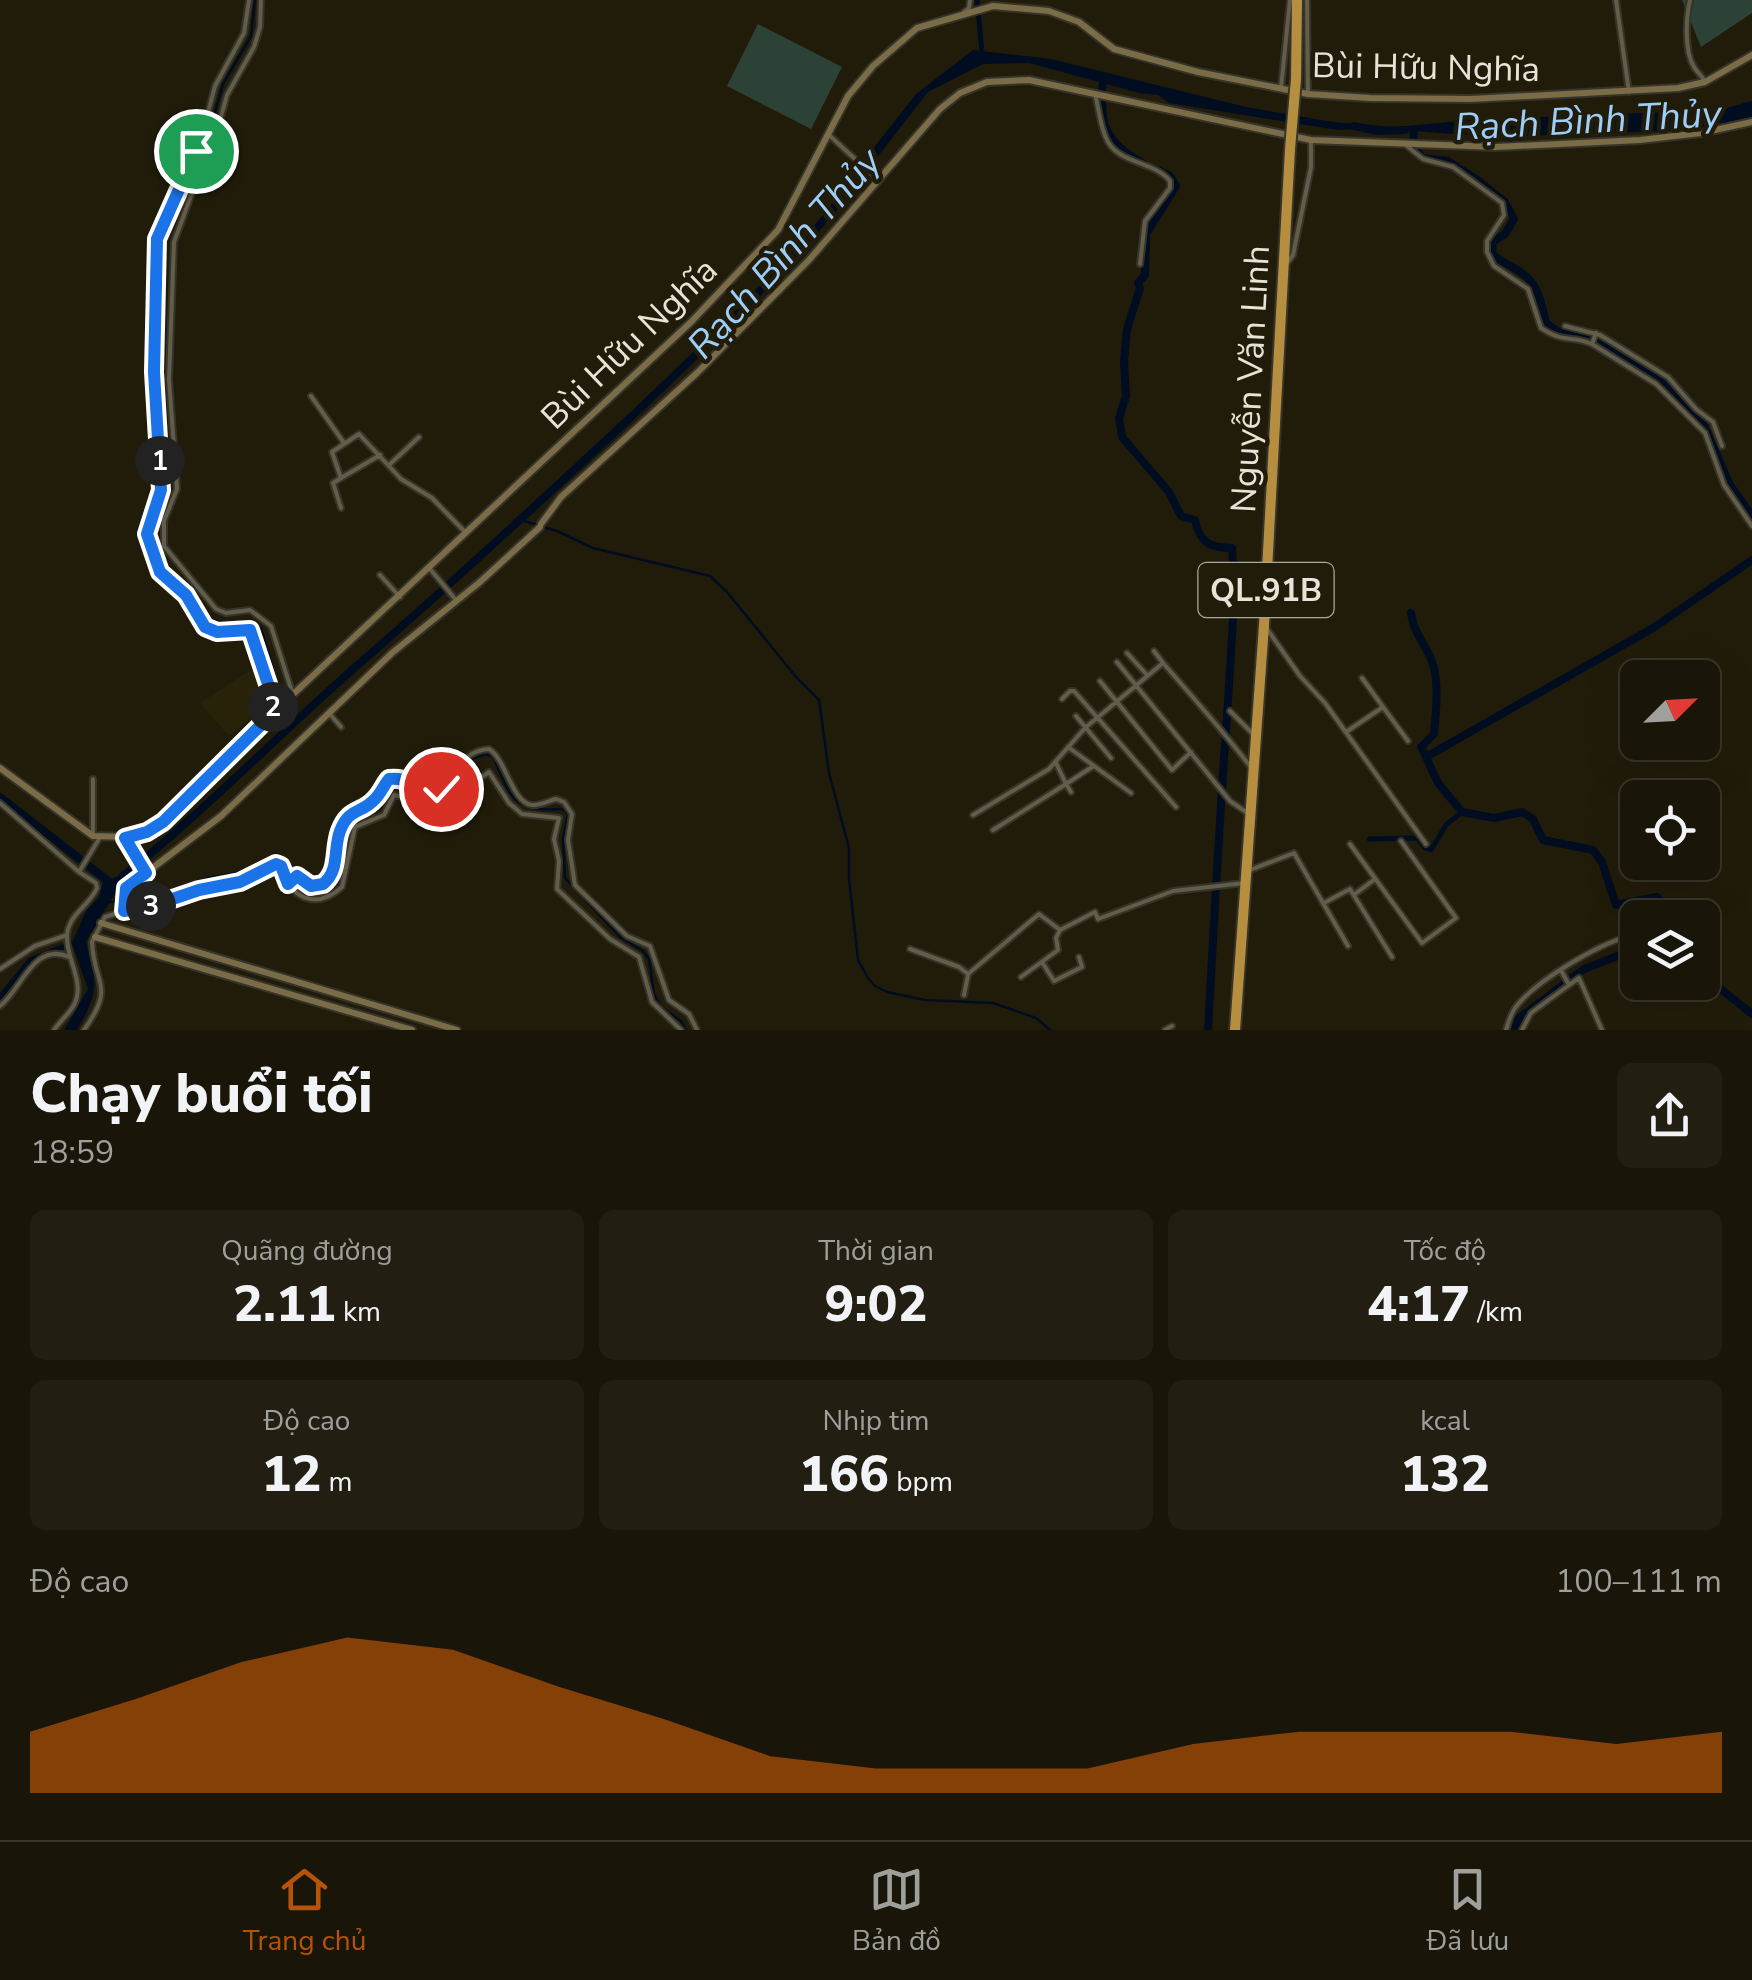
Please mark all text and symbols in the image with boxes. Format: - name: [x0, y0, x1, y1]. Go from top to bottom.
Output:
- street label: Bùi Hữu Nghĩa: [1311, 42, 1541, 93]
- water label: Rạch Bình Thủy: [1453, 88, 1724, 153]
- pin: [154, 109, 239, 194]
- icon: arrive: [169, 124, 224, 179]
- water label: Rạch Bình Thủy: [676, 136, 894, 370]
- street label: Nguyễn Văn Linh: [1220, 244, 1281, 514]
- street label: Bùi Hữu Nghĩa: [531, 247, 728, 440]
- pin: 1: [135, 436, 185, 486]
- text: 1: [152, 442, 168, 480]
- road number: QL.91B: [1198, 563, 1334, 617]
- north arrow: [1620, 660, 1720, 760]
- map controls: [1620, 660, 1720, 1000]
- pin: 2: [248, 682, 298, 732]
- text: 2: [265, 688, 281, 726]
- pin: [399, 747, 484, 832]
- icon: check: [414, 762, 469, 817]
- button: locate: [1620, 780, 1720, 880]
- pin: 3: [126, 881, 176, 931]
- text: 3: [143, 887, 159, 925]
- button: layers: [1620, 900, 1720, 1000]
- text: Chạy buổi tối: [30, 1056, 373, 1131]
- button: share: [1617, 1063, 1722, 1168]
- text: 18:59: [30, 1131, 114, 1174]
- text: Quãng đường: [221, 1232, 393, 1270]
- text: Thời gian: [818, 1232, 934, 1270]
- text: Tốc độ: [1404, 1232, 1486, 1270]
- text: 2.11: [233, 1270, 336, 1339]
- text: 9:02: [825, 1270, 928, 1339]
- text: 4:17: [1367, 1270, 1470, 1339]
- text: km: [336, 1293, 381, 1331]
- text: /km: [1470, 1293, 1523, 1331]
- text: Độ cao: [264, 1402, 350, 1440]
- text: Nhịp tim: [823, 1402, 929, 1440]
- text: kcal: [1420, 1402, 1470, 1440]
- text: 12: [261, 1440, 321, 1509]
- text: 166: [799, 1440, 889, 1509]
- text: 132: [1400, 1440, 1490, 1509]
- text: m: [321, 1463, 353, 1501]
- text: bpm: [889, 1463, 953, 1501]
- text: Độ cao: [30, 1560, 129, 1603]
- text: 100–111 m: [1555, 1560, 1722, 1603]
- tab: Trang chủ: [243, 1862, 366, 1960]
- tab: Bản đồ: [852, 1862, 941, 1960]
- tab: Đã lưu: [1427, 1862, 1509, 1960]

